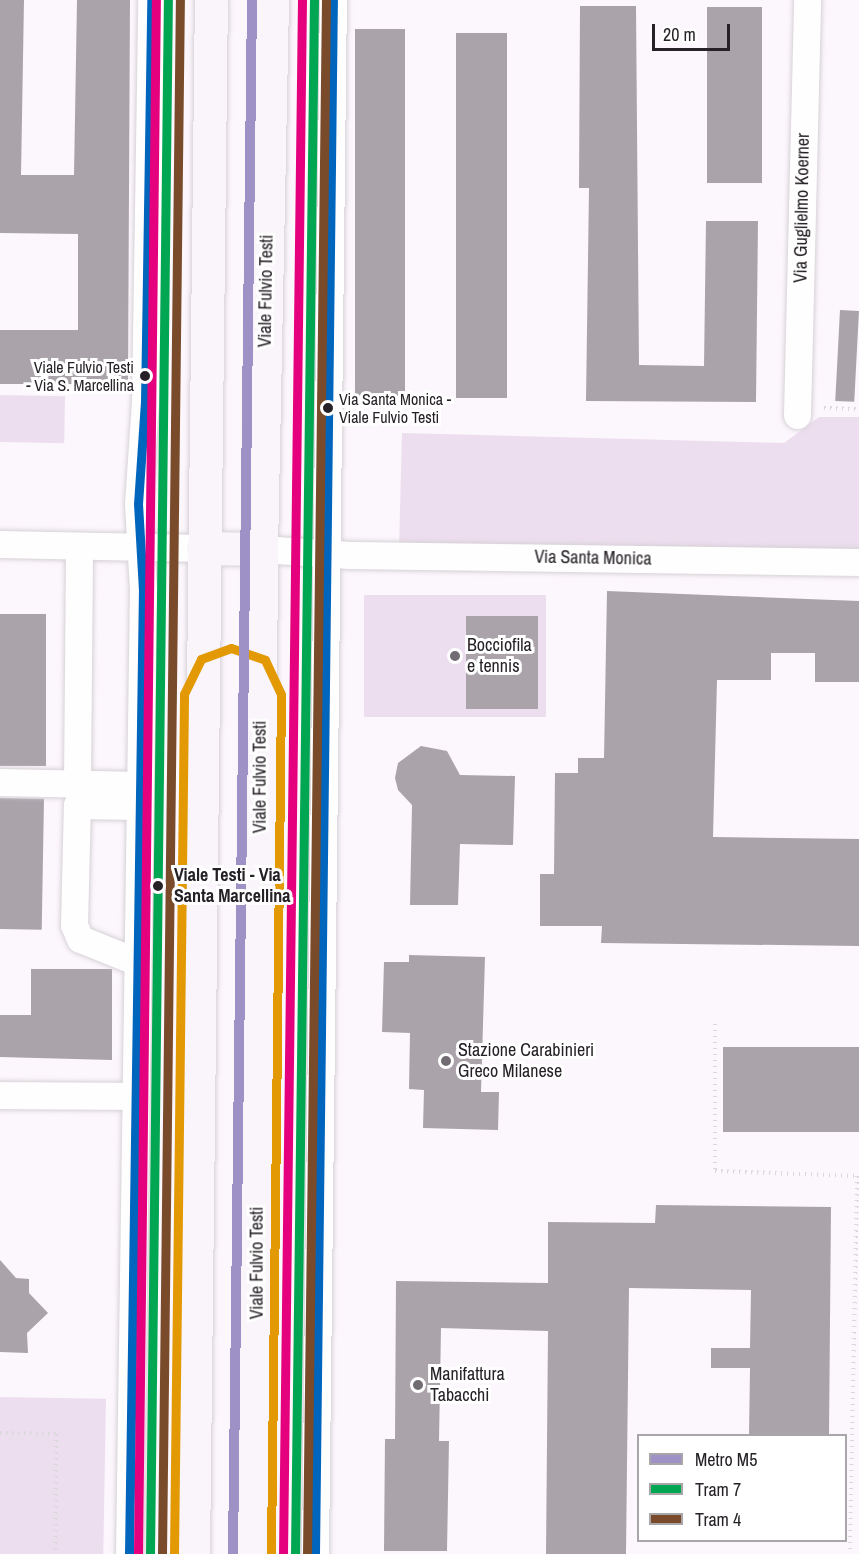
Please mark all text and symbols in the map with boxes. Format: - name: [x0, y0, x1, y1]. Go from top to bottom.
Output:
- scale bar: [655, 12, 733, 50]
- text: 20 m: [663, 22, 696, 47]
- street label: Via Guglielmo Koerner: [790, 133, 814, 283]
- street label: Viale Fulvio Testi: [254, 234, 278, 348]
- place label: Viale Fulvio Testi - Via S. Marcellina: [26, 357, 134, 395]
- marker: Viale Fulvio Testi - Via S. Marcellina: [139, 370, 151, 382]
- place label: Via Santa Monica - Viale Fulvio Testi: [339, 389, 451, 427]
- marker: Via Santa Monica - Viale Fulvio Testi: [322, 402, 334, 414]
- street label: Via Santa Monica: [534, 546, 652, 570]
- place label: Bocciofila e tennis: [467, 635, 532, 678]
- marker: Bocciofila e tennis: [448, 649, 462, 663]
- street label: Viale Fulvio Testi: [249, 721, 271, 833]
- place label: Viale Testi - Via Santa Marcellina: [174, 865, 290, 908]
- marker: Viale Testi - Via Santa Marcellina: [147, 875, 169, 897]
- place label: Stazione Carabinieri Greco Milanese: [458, 1040, 594, 1082]
- marker: Stazione Carabinieri Greco Milanese: [439, 1054, 453, 1068]
- street label: Viale Fulvio Testi: [246, 1207, 268, 1319]
- place label: Manifattura Tabacchi: [430, 1364, 505, 1406]
- marker: Manifattura Tabacchi: [411, 1378, 425, 1392]
- legend: [637, 1434, 847, 1542]
- text: Metro M5: [695, 1447, 757, 1472]
- text: Tram 7: [695, 1477, 741, 1502]
- text: Tram 4: [695, 1507, 741, 1532]

